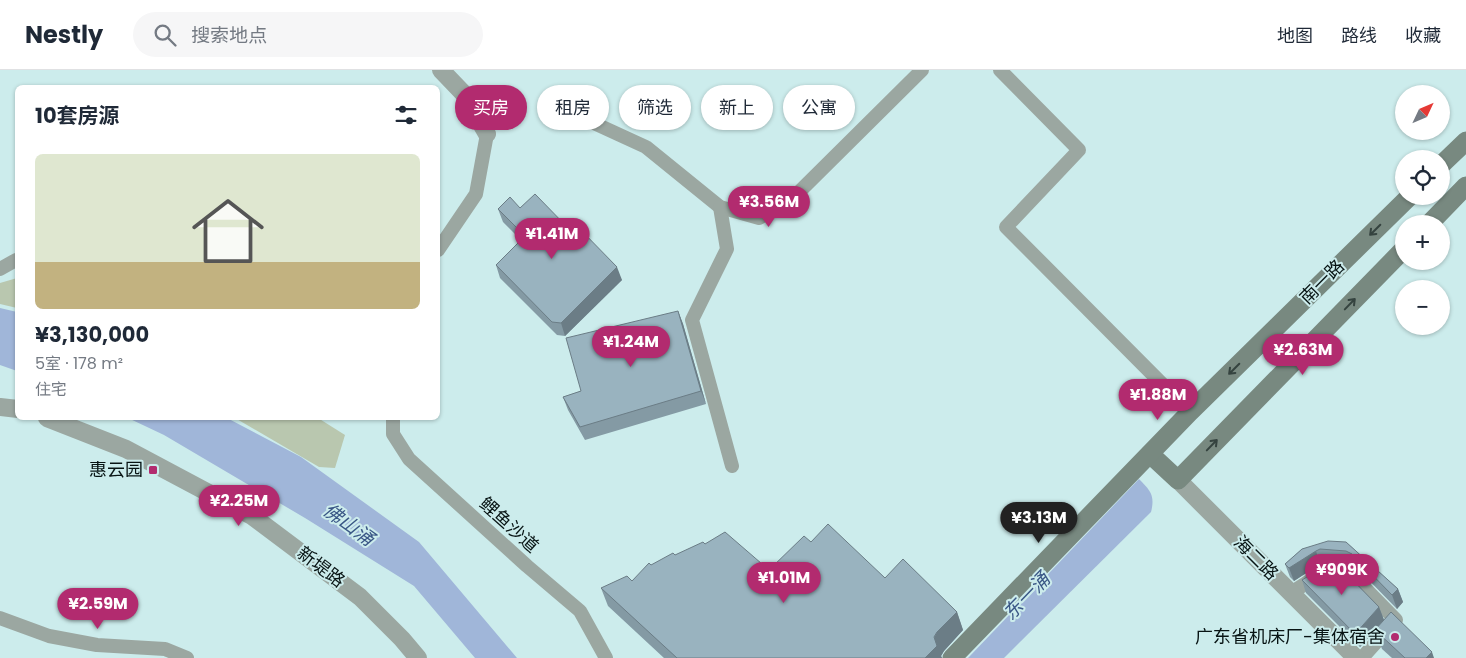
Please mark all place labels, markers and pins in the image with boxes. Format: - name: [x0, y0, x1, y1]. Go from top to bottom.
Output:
- pin: ¥3.56M: [728, 186, 810, 228]
- pin: ¥1.41M: [511, 218, 593, 260]
- pin: ¥1.24M: [590, 326, 672, 368]
- pin: ¥2.63M: [1262, 334, 1344, 376]
- pin: ¥1.88M: [1117, 378, 1199, 421]
- place label: 惠云园: [89, 457, 143, 482]
- marker: 惠云园: [147, 464, 159, 476]
- pin: ¥2.25M: [198, 484, 280, 527]
- pin: ¥3.13M: [998, 502, 1080, 544]
- pin: ¥909K: [1307, 554, 1377, 596]
- pin: ¥1.01M: [743, 562, 825, 604]
- pin: ¥2.59M: [57, 588, 139, 630]
- place label: 广东省机床厂-集体宿舍: [1195, 624, 1385, 649]
- marker: 广东省机床厂-集体宿舍: [1389, 631, 1401, 643]

